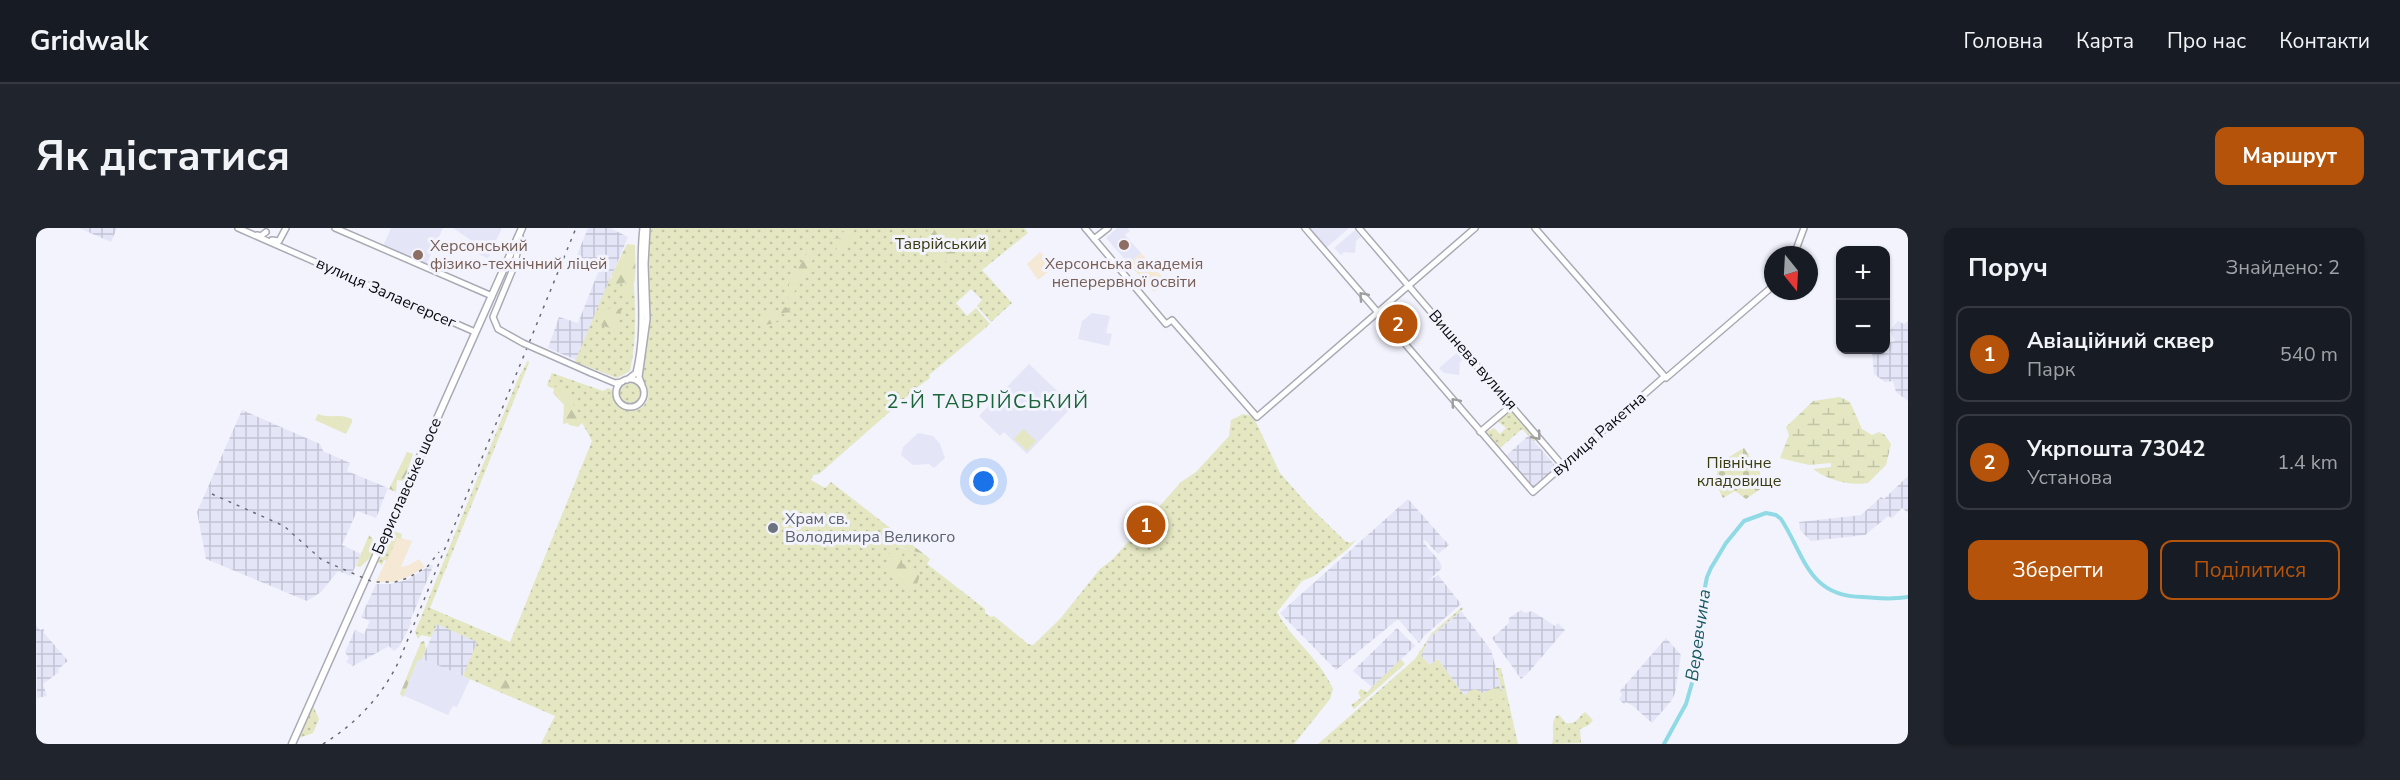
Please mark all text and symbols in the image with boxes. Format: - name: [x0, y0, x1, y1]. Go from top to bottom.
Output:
- text: Gridwalk: [30, 22, 148, 60]
- text: Головна: [1963, 27, 2043, 55]
- text: Карта: [2076, 27, 2134, 55]
- text: Про нас: [2167, 27, 2246, 55]
- text: Контакти: [2279, 27, 2370, 55]
- button: Маршрут: [2215, 127, 2364, 185]
- text: Як дістатися: [36, 128, 290, 185]
- park label: Таврійський: [895, 233, 987, 255]
- place label: Херсонський фізико-технічний ліцей: [430, 235, 607, 275]
- marker: Херсонська академія неперервної освіти: [1117, 238, 1131, 252]
- north arrow: [1764, 246, 1818, 300]
- map controls: [1836, 246, 1890, 354]
- button: +: [1836, 246, 1890, 300]
- marker: Херсонський фізико-технічний ліцей: [411, 248, 425, 262]
- text: Поруч: [1968, 250, 2048, 285]
- street label: вулиця Залаегерсег: [312, 252, 460, 334]
- place label: Херсонська академія неперервної освіти: [1045, 253, 1203, 293]
- text: Знайдено: 2: [2226, 254, 2340, 281]
- one-way arrow: [1359, 292, 1370, 303]
- button: −: [1836, 300, 1890, 354]
- pin: 2: [1378, 302, 1418, 346]
- street label: Вишнева вулиця: [1423, 305, 1523, 415]
- text: Авіаційний сквер: [2027, 326, 2214, 356]
- text: 1: [1984, 341, 1996, 368]
- text: 540 m: [2280, 341, 2338, 368]
- text: Парк: [2027, 356, 2075, 383]
- street label: вулиця Ракетна: [1547, 387, 1651, 481]
- district label: 2-Й ТАВРІЙСЬКИЙ: [886, 388, 1090, 415]
- one-way arrow: [1451, 398, 1462, 409]
- street label: Бериславське шосе: [367, 414, 447, 558]
- one-way arrow: [1530, 429, 1541, 440]
- text: Укрпошта 73042: [2027, 434, 2206, 464]
- text: 2: [1984, 449, 1996, 476]
- text: 1.4 km: [2277, 449, 2338, 476]
- park label: Північне кладовище: [1697, 452, 1781, 492]
- text: Установа: [2027, 464, 2113, 491]
- your location: [969, 467, 998, 496]
- pin: 1: [1126, 502, 1166, 548]
- place label: Храм св. Володимира Великого: [785, 508, 955, 548]
- marker: Храм св. Володимира Великого: [766, 521, 780, 535]
- button: Зберегти: [1968, 540, 2148, 600]
- button: Поділитися: [2160, 540, 2340, 600]
- water label: Веревчина: [1680, 587, 1716, 683]

